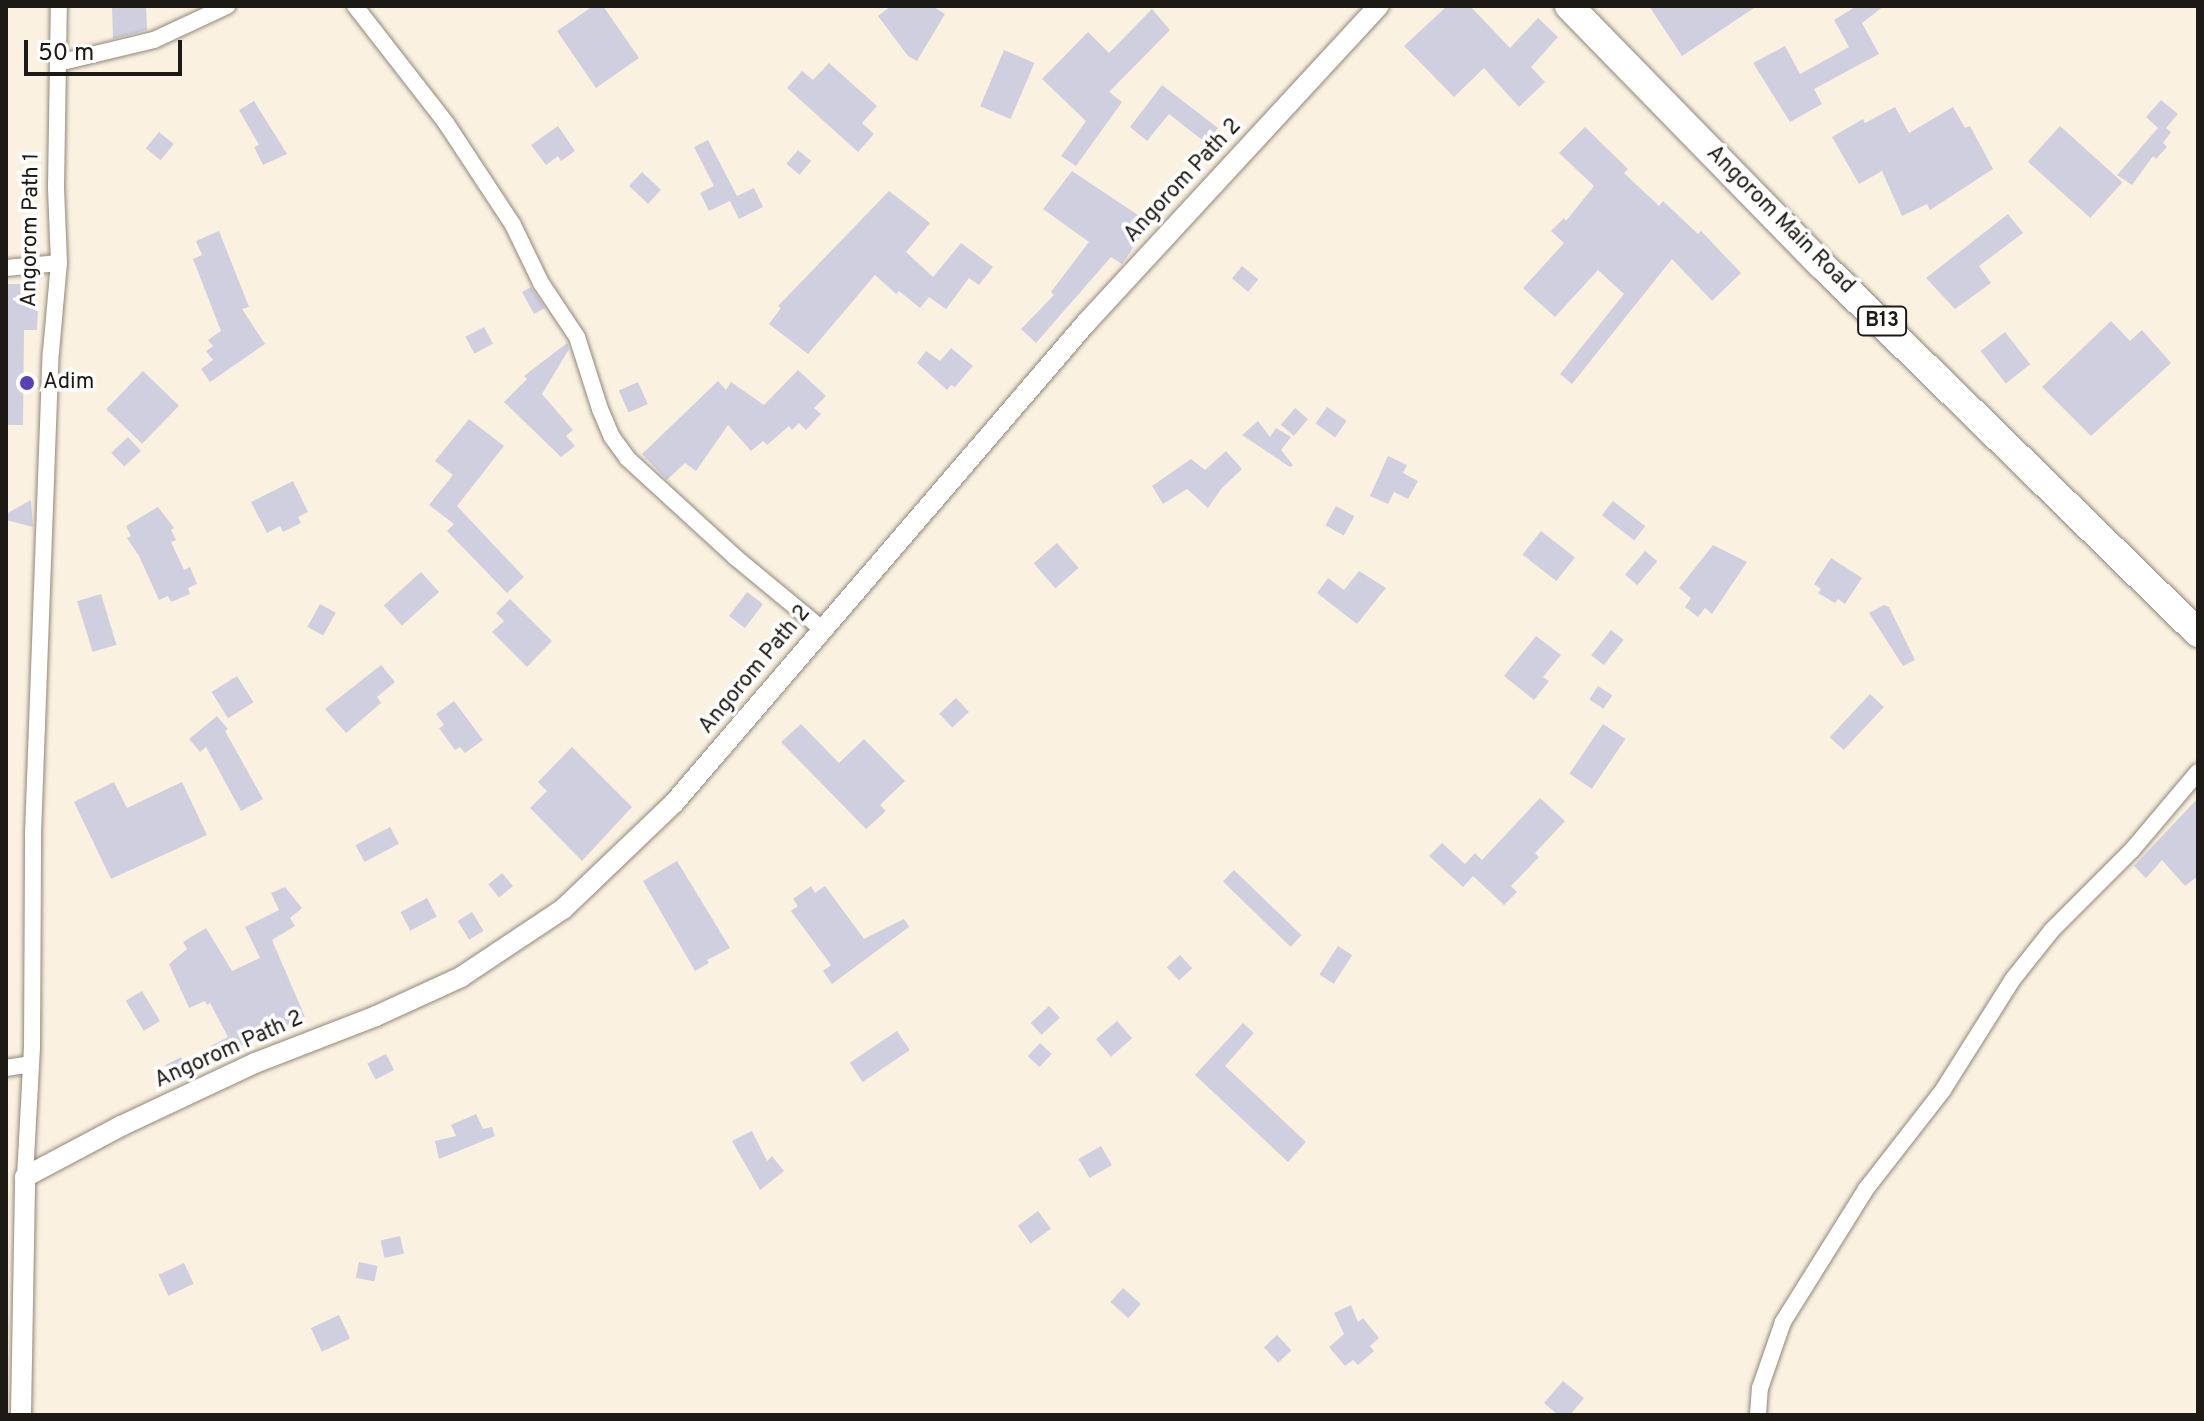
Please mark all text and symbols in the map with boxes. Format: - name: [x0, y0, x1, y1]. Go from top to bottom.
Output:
- scale bar: [28, 24, 186, 74]
- text: 50 m: [38, 39, 94, 69]
- street label: Angorom Path 2: [1119, 114, 1247, 248]
- street label: Angorom Main Road: [1700, 140, 1860, 300]
- street label: Angorom Path 1: [16, 153, 46, 307]
- road number: B13: [1856, 305, 1908, 337]
- place label: Adim: [43, 370, 94, 396]
- marker: Adim: [18, 374, 36, 392]
- street label: Angorom Path 2: [694, 600, 816, 740]
- street label: Angorom Path 2: [151, 1005, 307, 1095]

